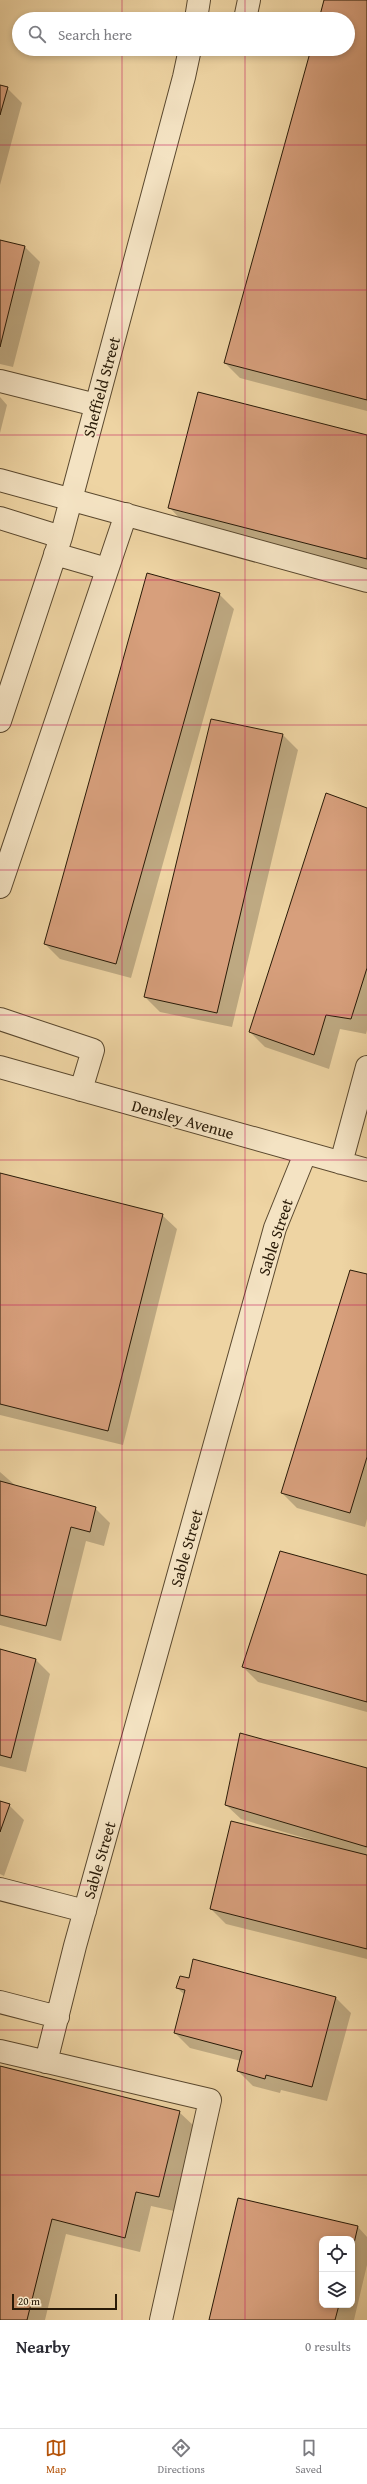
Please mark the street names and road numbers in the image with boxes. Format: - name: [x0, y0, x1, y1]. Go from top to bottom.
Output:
- street label: Sheffield Street: [76, 334, 126, 440]
- street label: Densley Avenue: [129, 1093, 237, 1145]
- street label: Sable Street: [251, 1195, 299, 1279]
- street label: Sable Street: [163, 1506, 209, 1590]
- street label: Sable Street: [76, 1818, 122, 1902]

